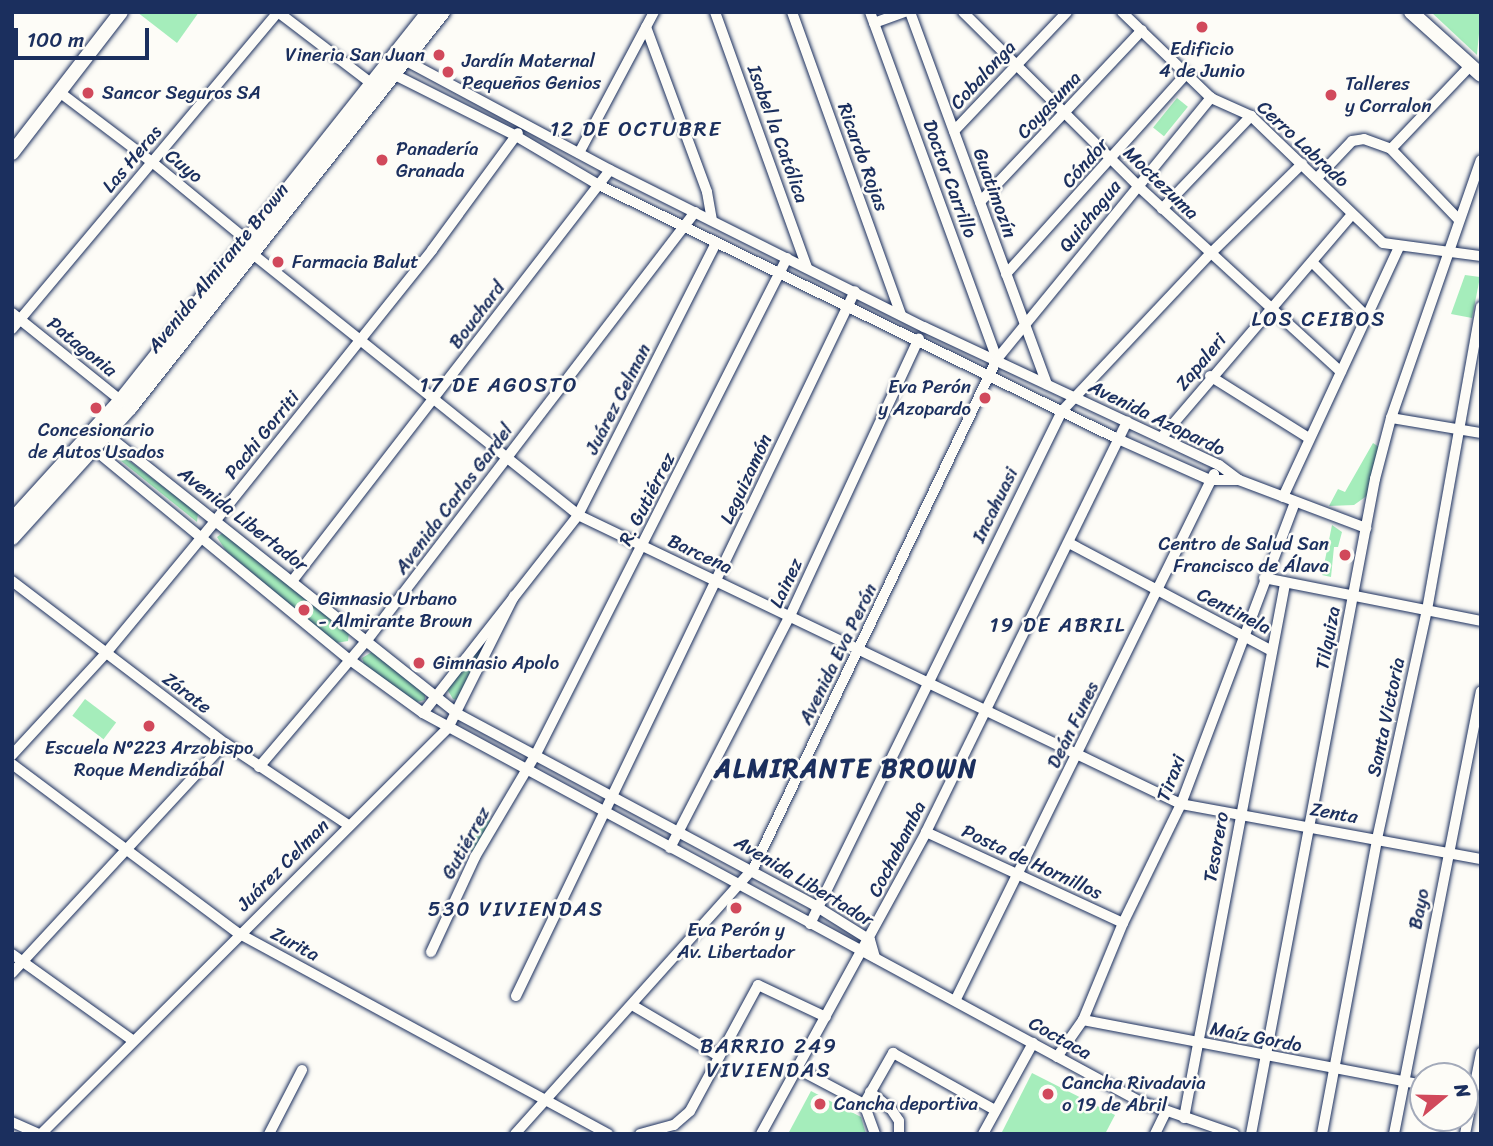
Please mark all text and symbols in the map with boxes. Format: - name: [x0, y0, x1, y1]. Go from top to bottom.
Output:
- scale bar: [18, 14, 152, 58]
- marker: Edificio 4 de Junio: [1194, 19, 1210, 35]
- text: 100 m: [27, 21, 84, 59]
- street label: Cobalonga: [945, 36, 1021, 114]
- place label: Edificio 4 de Junio: [1159, 38, 1245, 82]
- place label: Vineria San Juan: [285, 44, 425, 66]
- marker: Vineria San Juan: [431, 47, 447, 63]
- place label: Jardín Maternal Pequeños Genios: [462, 50, 601, 94]
- street label: Isabel la Católica: [742, 62, 814, 206]
- marker: Jardín Maternal Pequeños Genios: [440, 64, 456, 80]
- street label: Coyasuma: [1012, 67, 1086, 143]
- place label: Talleres y Corralon: [1345, 73, 1431, 117]
- place label: Sancor Seguros SA: [102, 82, 261, 104]
- marker: Sancor Seguros SA: [80, 85, 96, 101]
- marker: Talleres y Corralon: [1323, 87, 1339, 103]
- street label: Cerro Labrado: [1252, 96, 1354, 192]
- street label: Ricardo Rojas: [833, 100, 893, 214]
- district label: 12 DE OCTUBRE: [552, 116, 720, 142]
- street label: Doctor Carrillo: [918, 117, 982, 241]
- street label: Las Heras: [97, 121, 167, 197]
- street label: Cóndor: [1057, 133, 1113, 193]
- place label: Panadería Granada: [396, 138, 479, 182]
- street label: Moctezuma: [1119, 141, 1203, 225]
- street label: Cuyo: [161, 144, 207, 188]
- street label: Guatimozín: [968, 145, 1022, 241]
- marker: Panadería Granada: [374, 152, 390, 168]
- street label: Quichagua: [1054, 175, 1126, 257]
- street label: Avenida Almirante Brown: [143, 179, 293, 357]
- place label: Farmacia Balut: [292, 251, 418, 273]
- marker: Farmacia Balut: [270, 254, 286, 270]
- street label: Bouchard: [444, 277, 510, 353]
- district label: LOS CEIBOS: [1255, 306, 1383, 332]
- street label: Patagonia: [43, 312, 121, 382]
- street label: Zapaleri: [1171, 329, 1231, 395]
- street label: Juárez Celman: [580, 340, 656, 458]
- district label: 17 DE AGOSTO: [422, 372, 576, 398]
- street label: Avenida Azopardo: [1085, 375, 1229, 461]
- place label: Eva Perón y Azopardo: [878, 376, 971, 420]
- street label: Pachi Gorriti: [220, 387, 304, 483]
- marker: Eva Perón y Azopardo: [977, 390, 993, 406]
- marker: Concesionario de Autos Usados: [88, 400, 104, 416]
- place label: Concesionario de Autos Usados: [27, 419, 165, 463]
- street label: Avenida Carlos Gardel: [390, 419, 518, 579]
- street label: Leguizamón: [715, 430, 777, 528]
- street label: R. Gutiérrez: [614, 449, 680, 549]
- street label: Avenida Libertador: [174, 461, 312, 577]
- street label: Incahuasi: [967, 464, 1023, 546]
- street label: Barcena: [664, 529, 736, 579]
- place label: Centro de Salud San Francisco de Álava: [1158, 533, 1329, 577]
- marker: Centro de Salud San Francisco de Álava: [1335, 545, 1355, 565]
- street label: Lainez: [765, 555, 807, 611]
- street label: Avenida Eva Perón: [794, 580, 882, 728]
- street label: Centinela: [1193, 583, 1275, 639]
- place label: Gimnasio Urbano - Almirante Brown: [318, 588, 472, 632]
- marker: Gimnasio Urbano - Almirante Brown: [296, 602, 312, 618]
- street label: Tilquiza: [1311, 604, 1345, 672]
- district label: 19 DE ABRIL: [992, 612, 1124, 638]
- place label: Gimnasio Apolo: [433, 652, 559, 674]
- marker: Gimnasio Apolo: [411, 655, 427, 671]
- street label: Santa Victoria: [1362, 655, 1410, 779]
- street label: Zárate: [158, 667, 216, 719]
- street label: Deán Funes: [1042, 677, 1104, 773]
- marker: Escuela Nº223 Arzobispo Roque Mendizábal: [141, 718, 157, 734]
- place label: Escuela Nº223 Arzobispo Roque Mendizábal: [45, 737, 253, 781]
- street label: Tiraxi: [1152, 751, 1190, 805]
- district label: ALMIRANTE BROWN: [717, 753, 975, 785]
- street label: Cochabamba: [863, 797, 931, 901]
- street label: Zenta: [1308, 798, 1360, 828]
- street label: Gutiérrez: [437, 803, 495, 883]
- street label: Tesorero: [1199, 810, 1233, 884]
- street label: Juárez Celman: [232, 814, 334, 916]
- street label: Posta de Hornillos: [958, 819, 1106, 905]
- street label: Avenida Libertador: [731, 831, 877, 931]
- street label: Bayo: [1404, 887, 1434, 931]
- district label: 530 VIVIENDAS: [430, 896, 602, 922]
- marker: Eva Perón y Av. Libertador: [728, 900, 744, 916]
- place label: Eva Perón y Av. Libertador: [677, 919, 795, 963]
- street label: Zurita: [267, 922, 323, 966]
- street label: Coctaca: [1025, 1012, 1095, 1064]
- street label: Maíz Gordo: [1208, 1017, 1304, 1057]
- district label: BARRIO 249 VIVIENDAS: [702, 1033, 836, 1083]
- north arrow: [1409, 1062, 1479, 1132]
- place label: Cancha Rivadavia o 19 de Abril: [1062, 1072, 1206, 1116]
- text: N: [1445, 1079, 1480, 1102]
- marker: Cancha Rivadavia o 19 de Abril: [1040, 1086, 1056, 1102]
- place label: Cancha deportiva: [834, 1093, 979, 1115]
- marker: Cancha deportiva: [812, 1096, 828, 1112]

